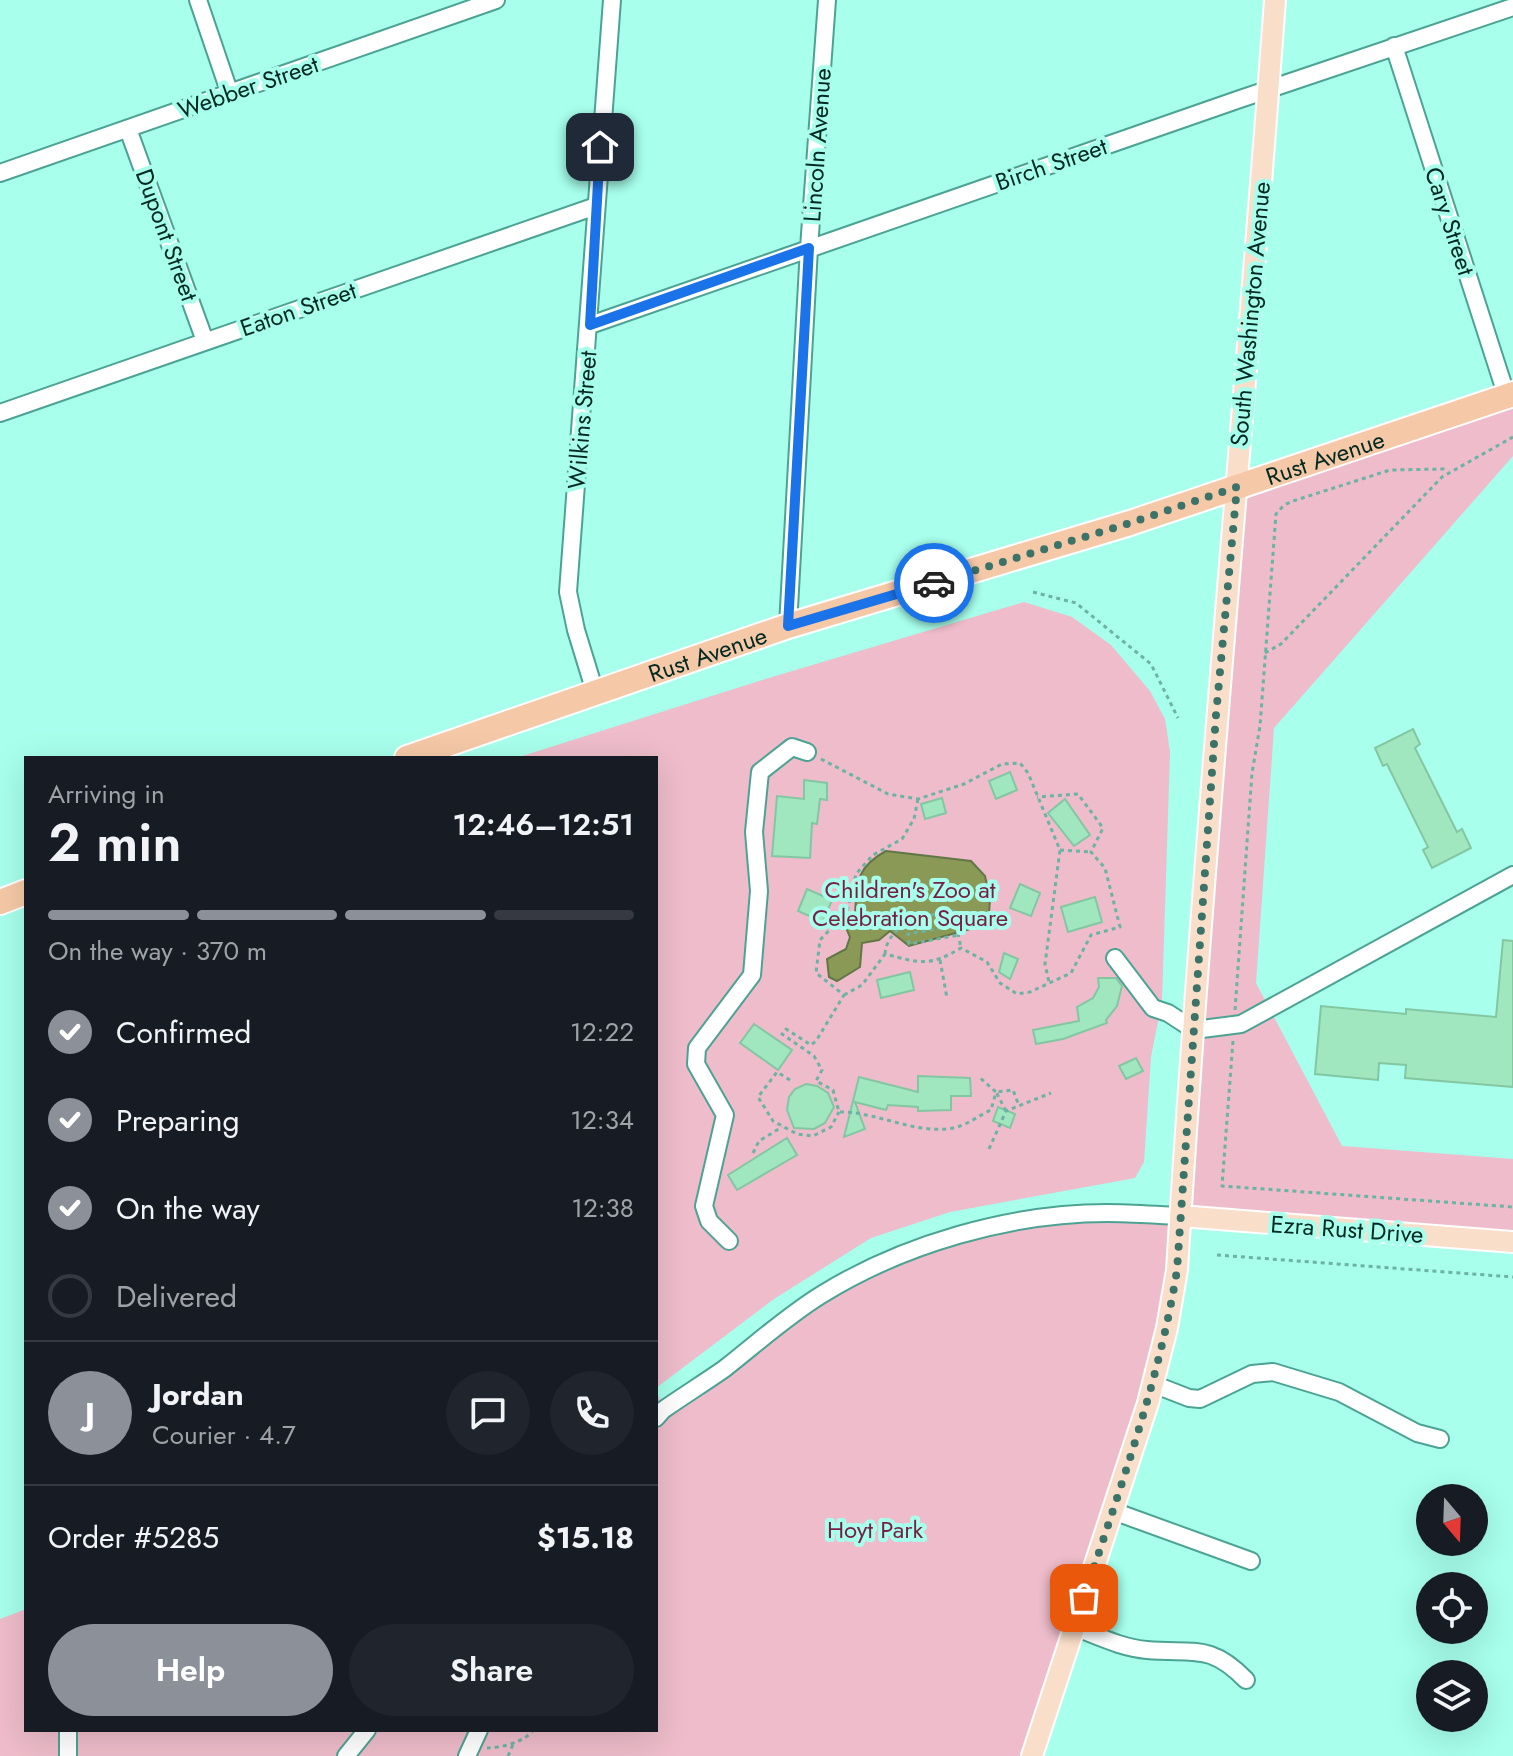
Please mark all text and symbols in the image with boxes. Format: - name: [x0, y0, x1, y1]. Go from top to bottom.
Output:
- street label: Webber Street: [173, 47, 323, 127]
- street label: Lincoln Avenue: [794, 67, 840, 223]
- pin: [566, 113, 634, 181]
- icon: home: [578, 125, 622, 169]
- street label: Birch Street: [990, 128, 1112, 199]
- street label: Cary Street: [1416, 162, 1484, 280]
- street label: Dupont Street: [127, 164, 207, 306]
- street label: South Washington Avenue: [1221, 180, 1279, 448]
- street label: Eaton Street: [235, 273, 361, 345]
- street label: Wilkins Street: [559, 349, 606, 491]
- street label: Rust Avenue: [1261, 421, 1389, 494]
- courier: [894, 543, 974, 623]
- icon: car: [912, 561, 956, 605]
- street label: Rust Avenue: [643, 617, 772, 691]
- text: Arriving in: [48, 775, 165, 813]
- text: 12:46–12:51: [452, 803, 634, 846]
- text: 2 min: [48, 805, 181, 881]
- park label: Children's Zoo at Celebration Square: [812, 872, 1008, 935]
- text: On the way · 370 m: [48, 932, 267, 970]
- icon: check: [48, 1010, 92, 1054]
- text: Confirmed: [116, 1011, 251, 1054]
- text: 12:22: [570, 1013, 634, 1051]
- icon: check: [48, 1098, 92, 1142]
- text: Preparing: [116, 1099, 240, 1142]
- text: 12:34: [570, 1101, 634, 1139]
- icon: check: [48, 1186, 92, 1230]
- text: On the way: [116, 1187, 260, 1230]
- text: 12:38: [571, 1189, 634, 1227]
- street label: Ezra Rust Drive: [1269, 1206, 1425, 1252]
- text: Delivered: [116, 1275, 237, 1318]
- button: chat: [446, 1371, 530, 1455]
- button: phone: [550, 1371, 634, 1455]
- text: Jordan: [152, 1373, 244, 1416]
- text: J: [85, 1392, 95, 1435]
- text: Courier · 4.7: [152, 1416, 296, 1454]
- north arrow: [1416, 1484, 1488, 1556]
- map controls: [1416, 1484, 1488, 1732]
- park label: Hoyt Park: [827, 1512, 924, 1547]
- text: Order #5285: [48, 1516, 219, 1559]
- text: $15.18: [537, 1516, 634, 1559]
- pin: [1050, 1564, 1118, 1632]
- button: locate: [1416, 1572, 1488, 1644]
- icon: bag: [1062, 1576, 1106, 1620]
- button: Help: [48, 1624, 333, 1716]
- button: Share: [349, 1624, 634, 1716]
- button: layers: [1416, 1660, 1488, 1732]

